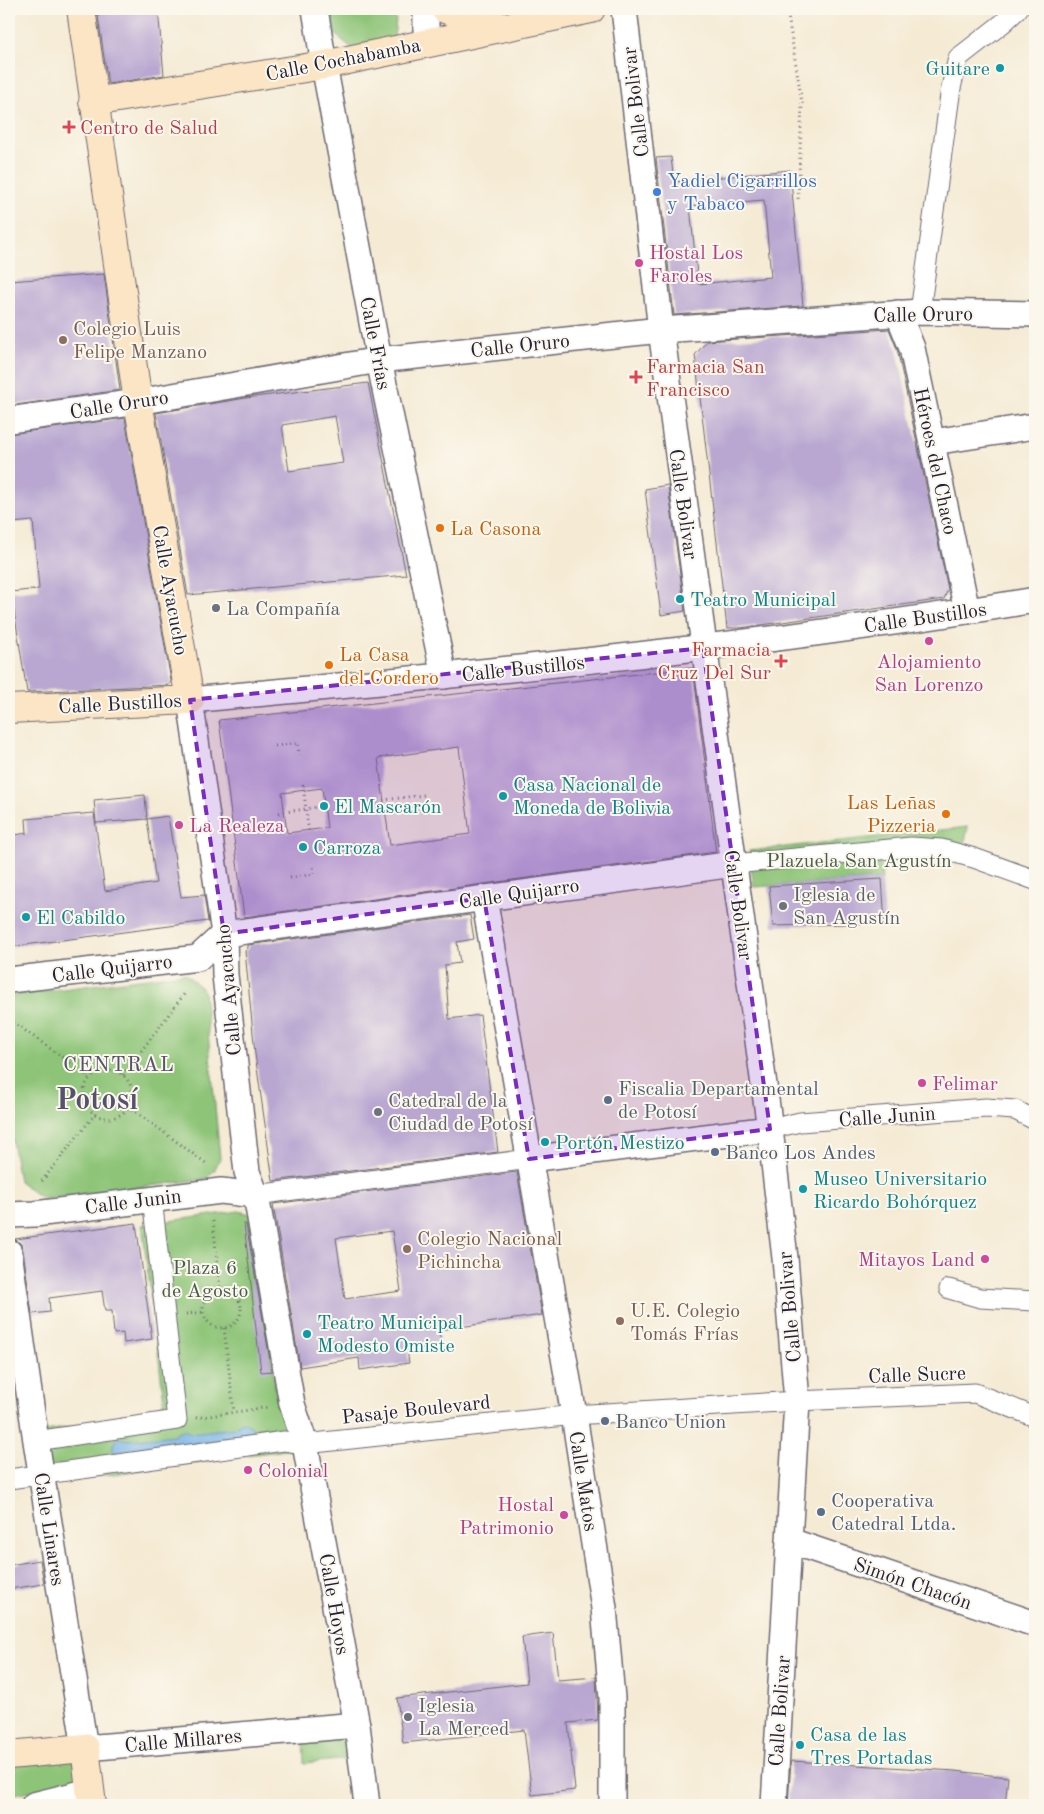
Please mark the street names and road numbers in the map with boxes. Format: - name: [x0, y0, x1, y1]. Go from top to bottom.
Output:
- street label: Calle Cochabamba: [264, 36, 423, 86]
- street label: Calle Bolivar: [620, 45, 654, 158]
- street label: Calle Frías: [355, 295, 393, 392]
- street label: Calle Oruro: [873, 305, 973, 327]
- street label: Calle Oruro: [469, 332, 571, 362]
- street label: Héroes del Chaco: [909, 386, 959, 537]
- street label: Calle Oruro: [68, 388, 170, 424]
- street label: Calle Bolivar: [664, 448, 700, 561]
- street label: Calle Ayacucho: [148, 524, 190, 657]
- street label: Calle Bustillos: [863, 600, 988, 638]
- street label: Calle Bustillos: [461, 654, 586, 686]
- street label: Calle Bustillos: [58, 692, 182, 718]
- street label: Calle Bolivar: [719, 849, 755, 962]
- street label: Calle Quijarro: [458, 877, 581, 913]
- street label: Calle Ayacucho: [214, 923, 246, 1056]
- street label: Calle Quijarro: [51, 953, 174, 987]
- street label: Calle Junin: [838, 1105, 937, 1131]
- street label: Calle Junin: [84, 1187, 183, 1219]
- street label: Calle Bolivar: [776, 1250, 806, 1363]
- street label: Calle Sucre: [868, 1364, 966, 1388]
- street label: Pasaje Boulevard: [341, 1393, 492, 1429]
- street label: Calle Matos: [564, 1430, 600, 1533]
- street label: Calle Linares: [29, 1471, 67, 1587]
- street label: Calle Hoyos: [314, 1552, 352, 1657]
- street label: Simón Chacón: [851, 1555, 974, 1615]
- street label: Calle Bolivar: [767, 1655, 795, 1767]
- street label: Calle Millares: [124, 1727, 243, 1757]

